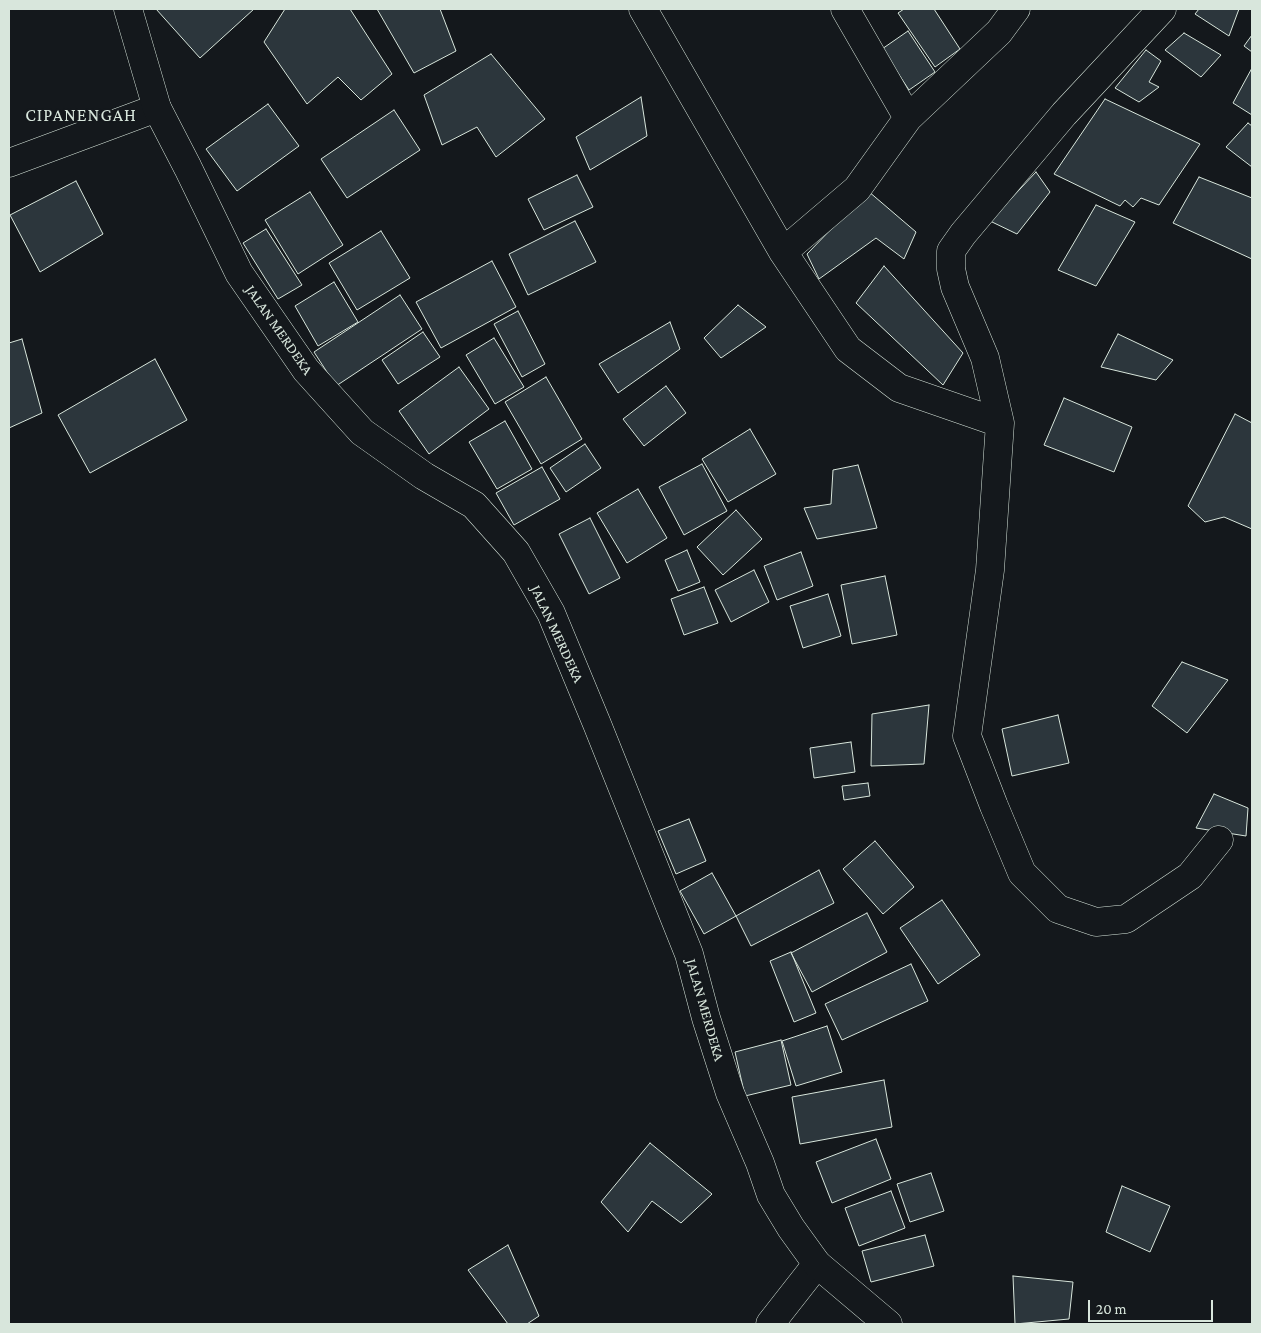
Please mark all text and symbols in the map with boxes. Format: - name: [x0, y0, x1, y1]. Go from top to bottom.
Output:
- district label: CIPANENGAH: [24, 104, 138, 126]
- street label: JALAN MERDEKA: [241, 282, 317, 378]
- street label: JALAN MERDEKA: [527, 582, 587, 686]
- street label: JALAN MERDEKA: [682, 957, 728, 1063]
- scale bar: [1091, 1290, 1216, 1322]
- text: 20 m: [1096, 1301, 1127, 1317]

